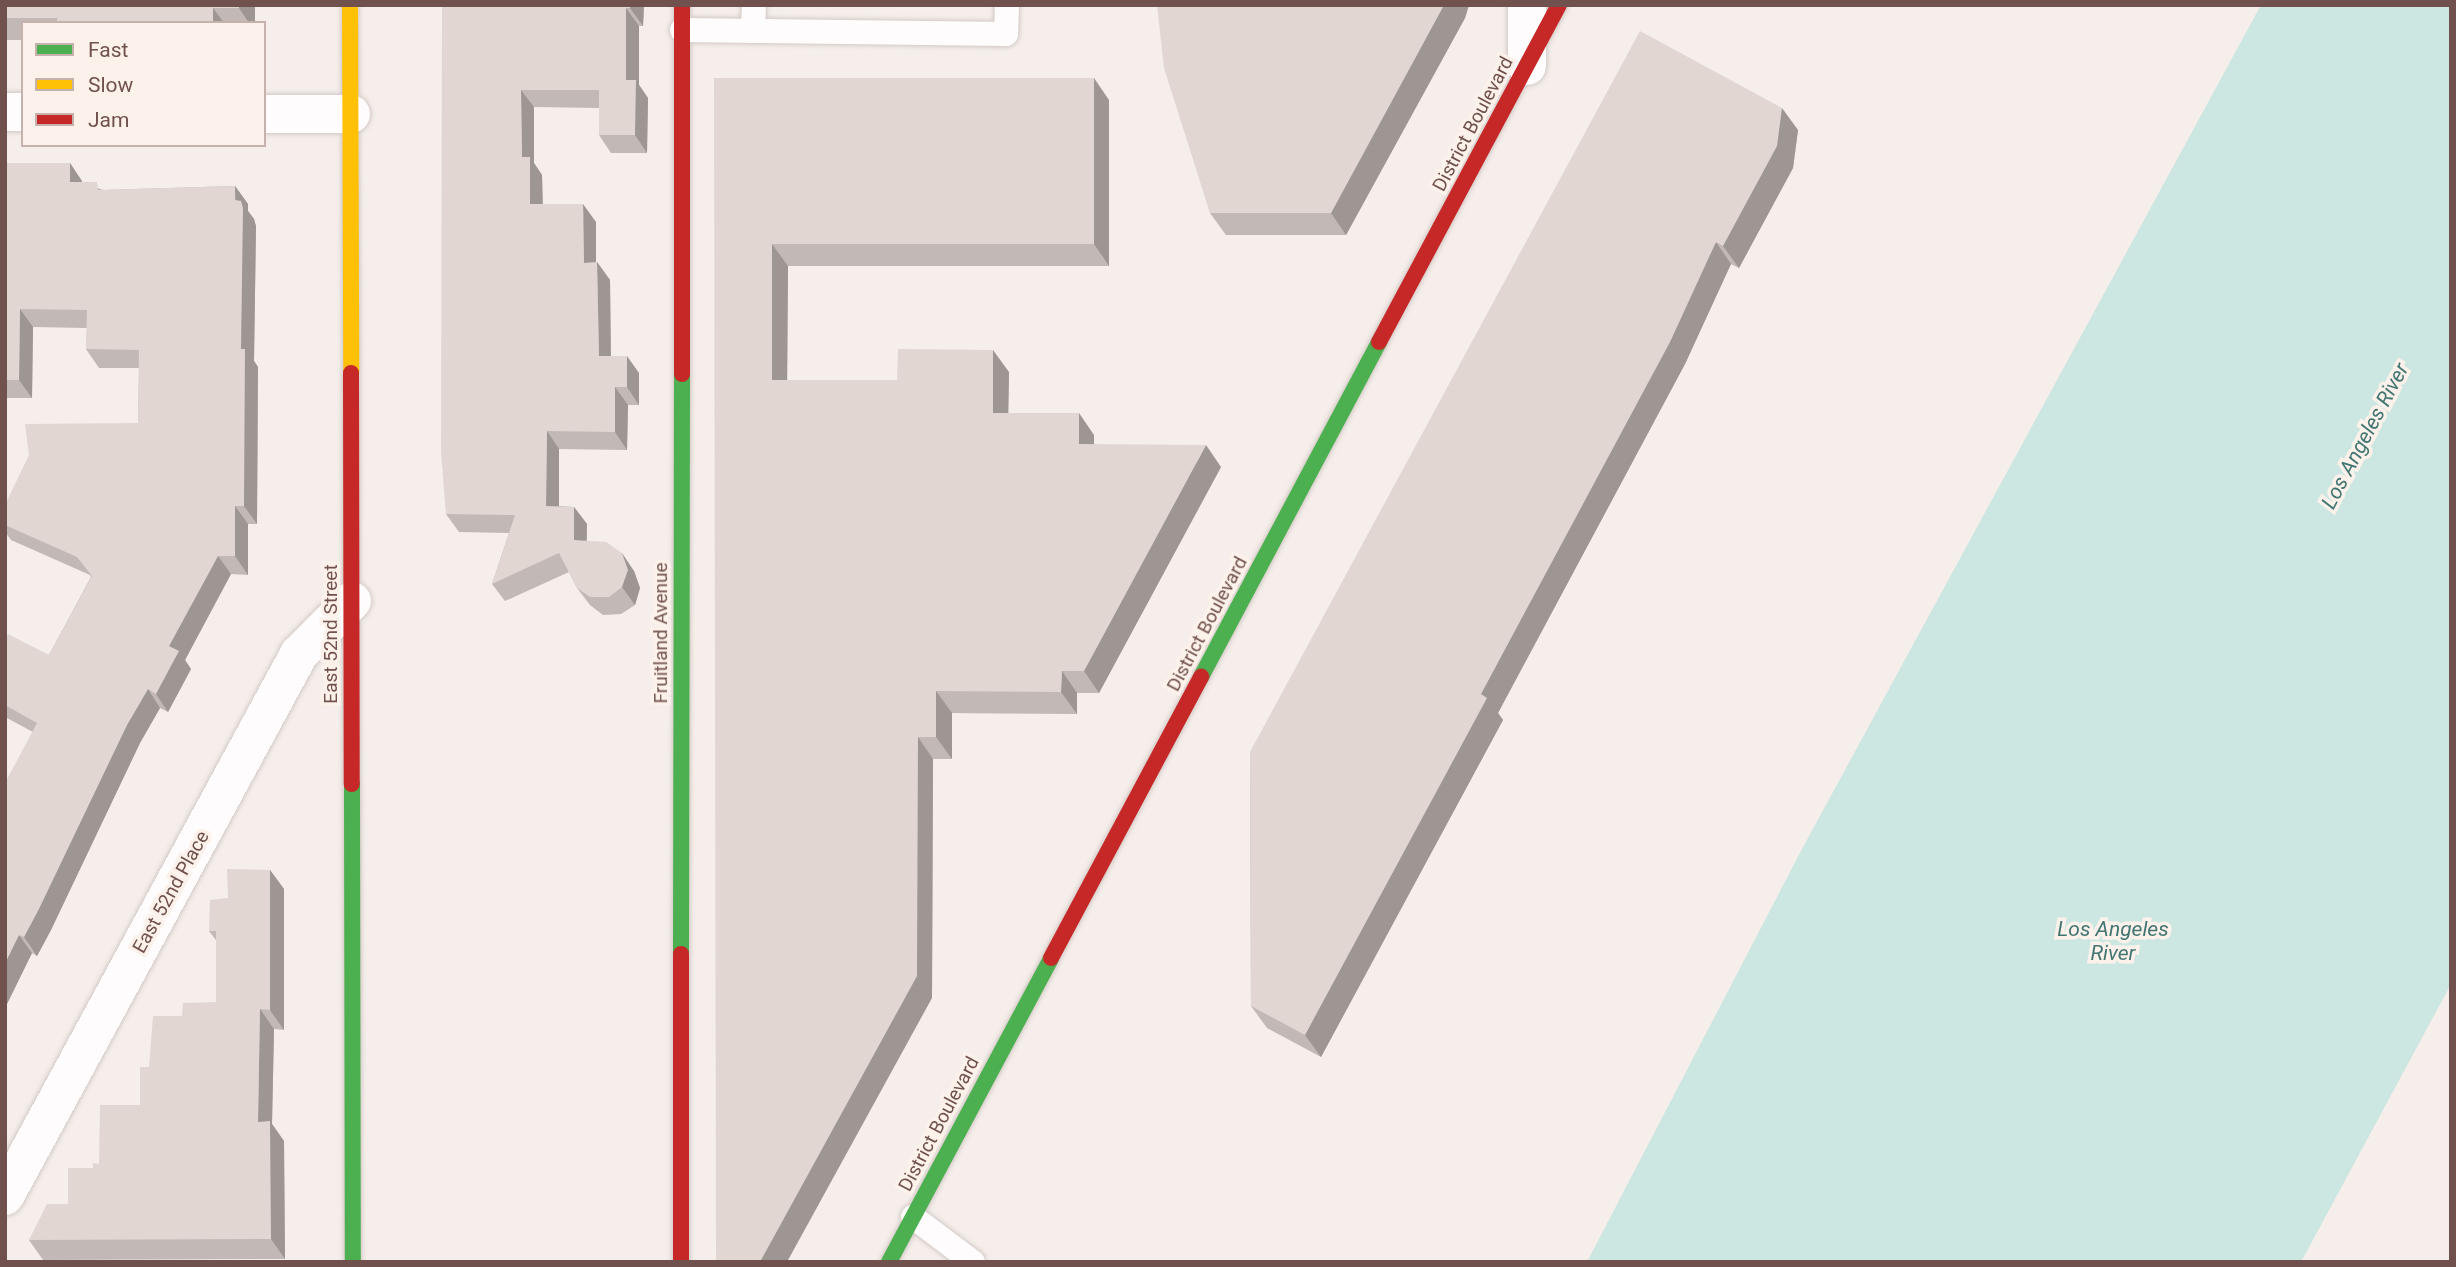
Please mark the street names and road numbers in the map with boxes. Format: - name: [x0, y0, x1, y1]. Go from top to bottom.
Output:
- street label: District Boulevard: [1428, 53, 1518, 195]
- street label: District Boulevard: [1162, 553, 1252, 695]
- street label: Fruitland Avenue: [650, 562, 672, 704]
- street label: East 52nd Street: [320, 564, 342, 704]
- street label: East 52nd Place: [128, 827, 214, 957]
- street label: District Boulevard: [894, 1053, 984, 1195]

